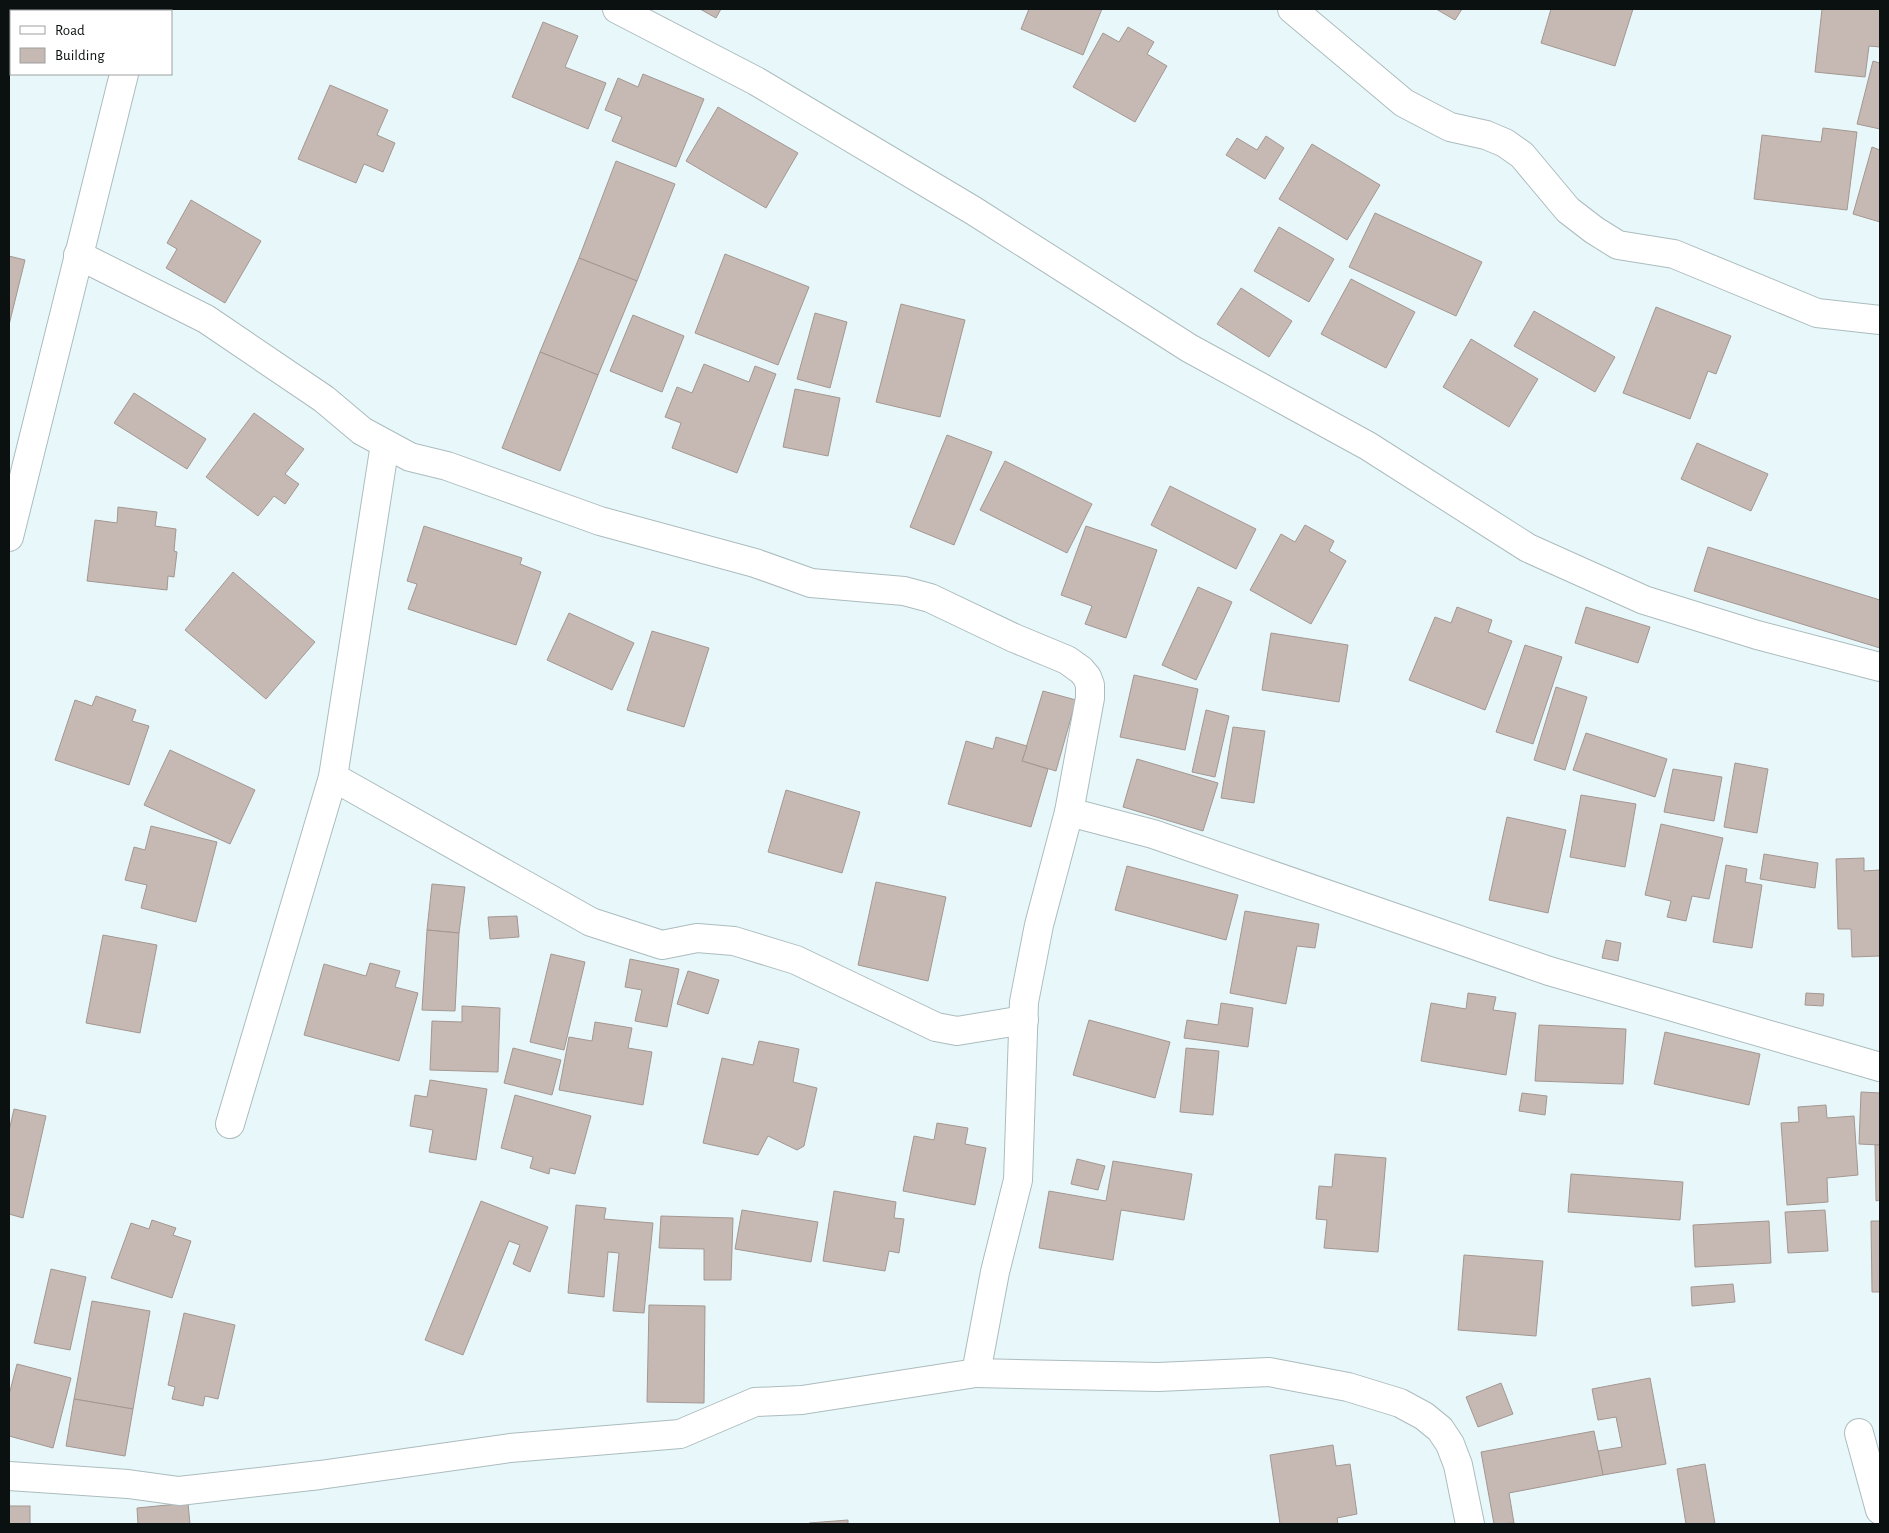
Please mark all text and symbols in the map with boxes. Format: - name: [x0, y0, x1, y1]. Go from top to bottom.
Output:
- legend: [10, 10, 172, 75]
- text: Road: [55, 23, 85, 38]
- text: Building: [55, 48, 105, 63]

